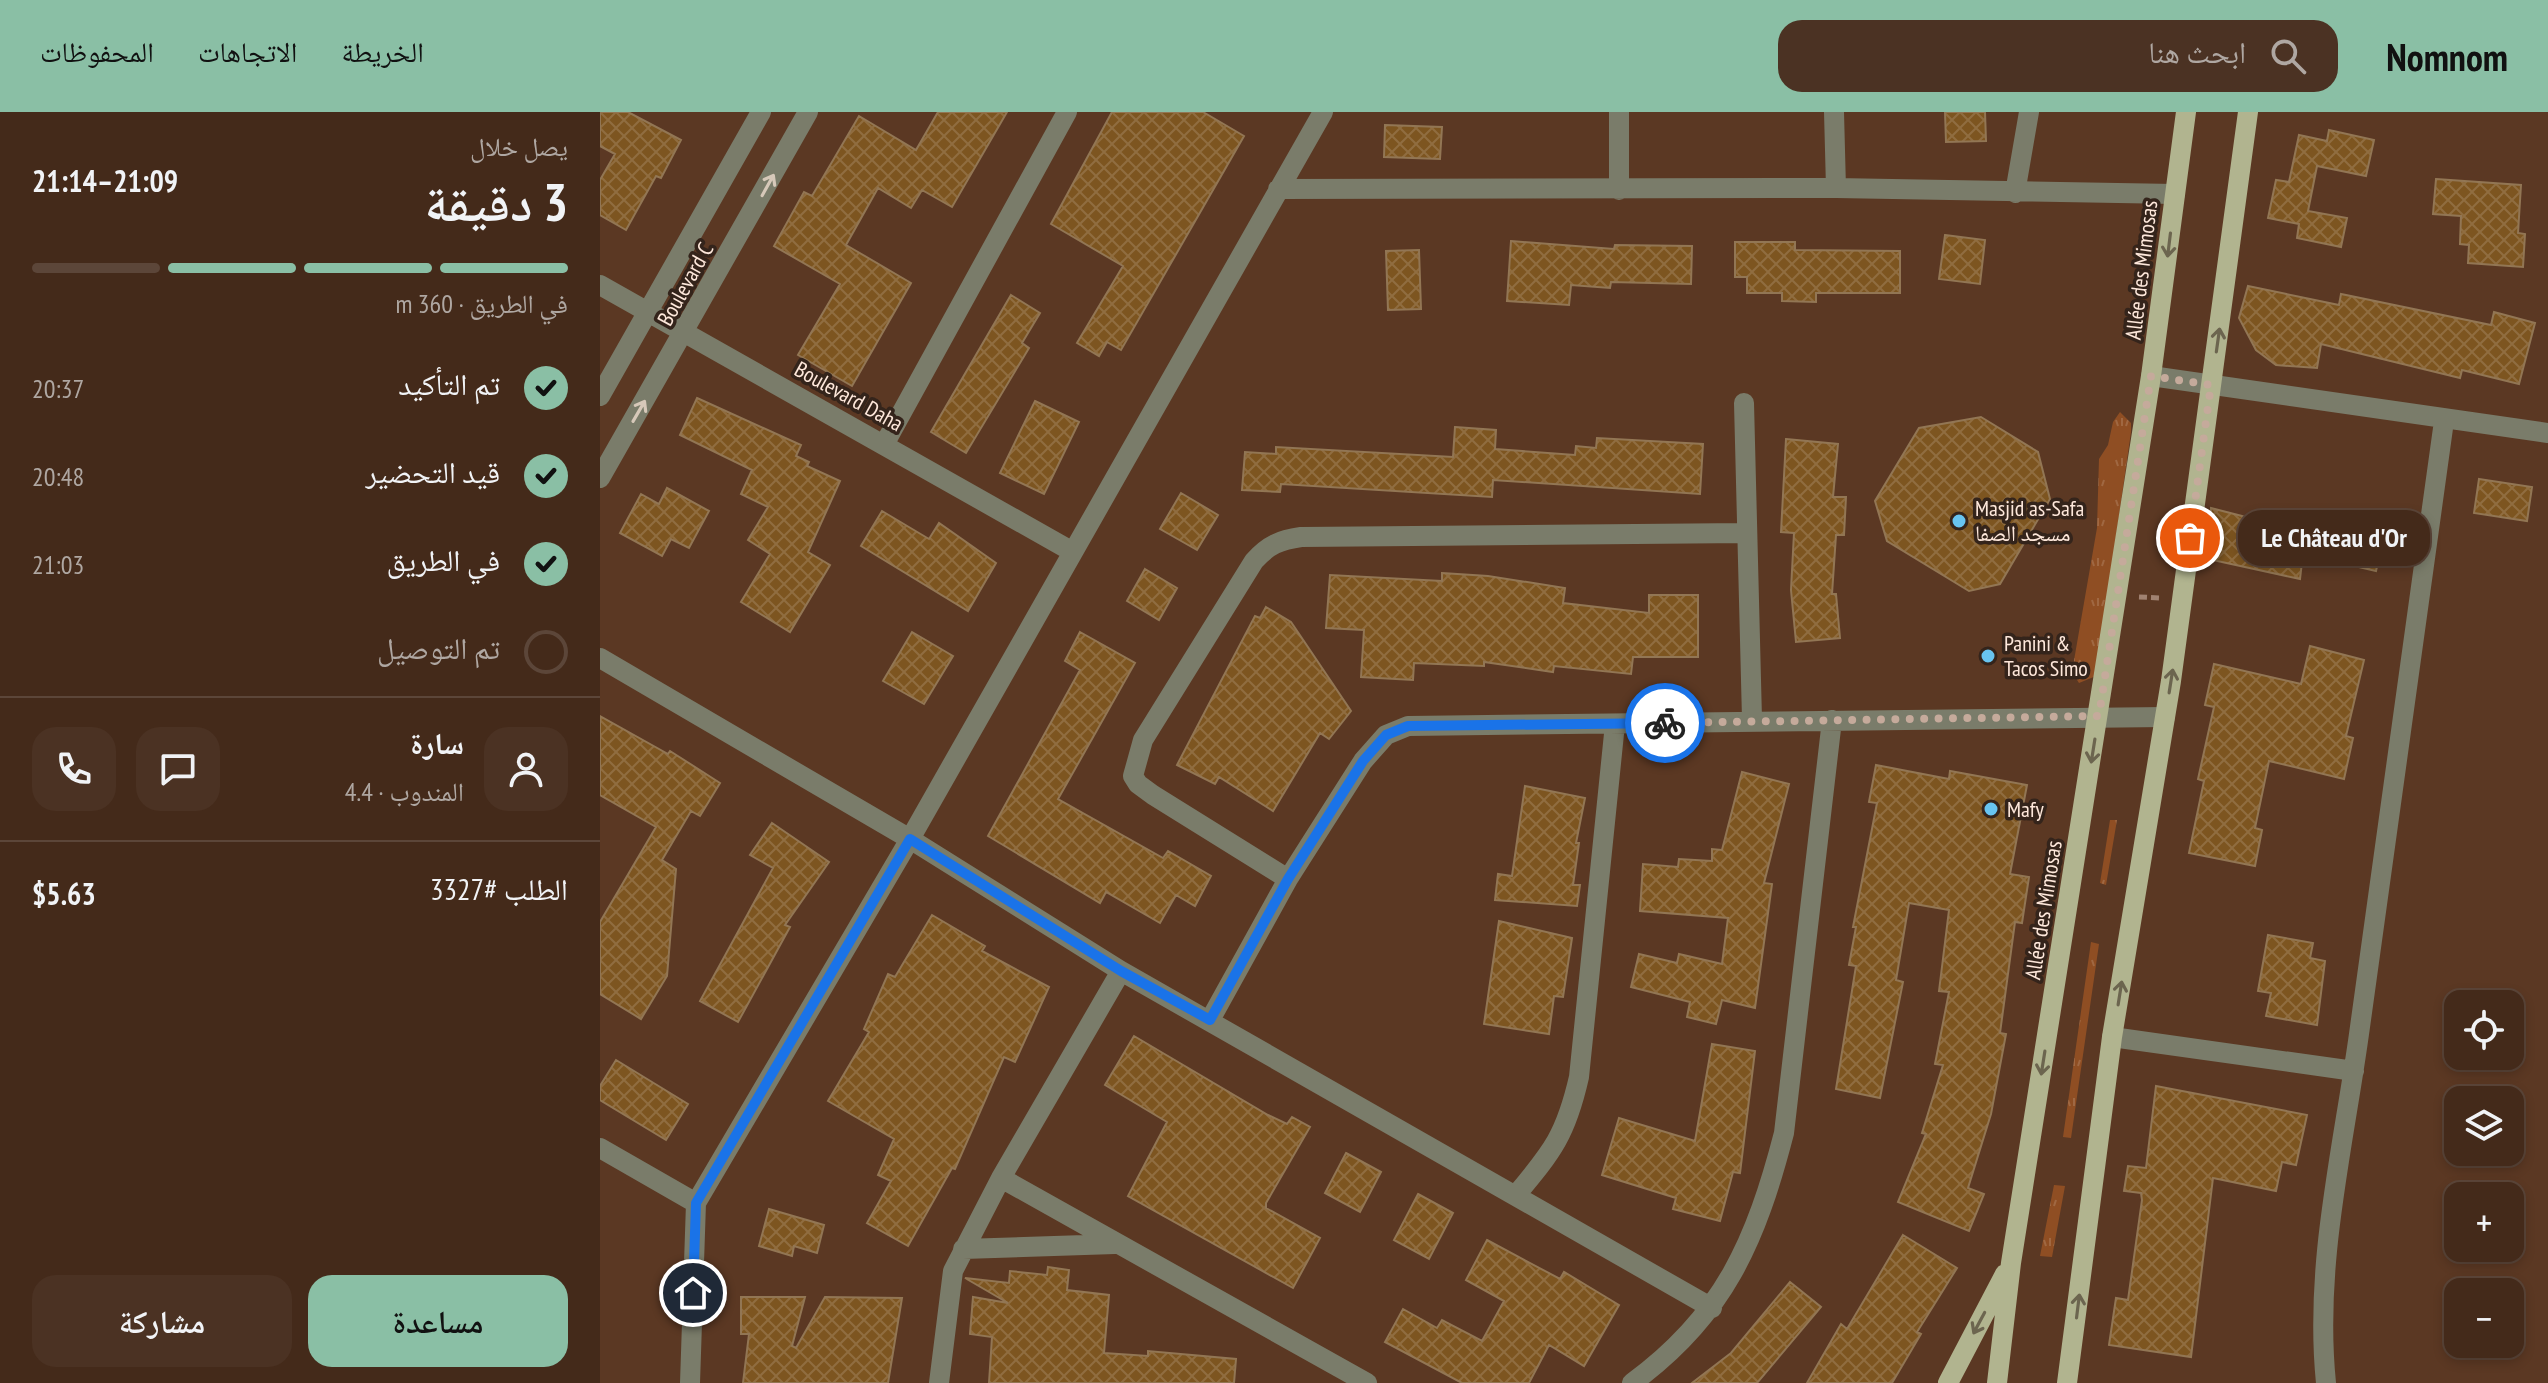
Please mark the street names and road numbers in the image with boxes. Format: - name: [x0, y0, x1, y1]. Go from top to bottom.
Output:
- street label: Allée des Mimosas: [2119, 199, 2163, 341]
- street label: Boulevard C: [651, 237, 719, 331]
- street label: Boulevard Daha: [790, 355, 908, 437]
- street label: Allée des Mimosas: [2018, 839, 2068, 981]

